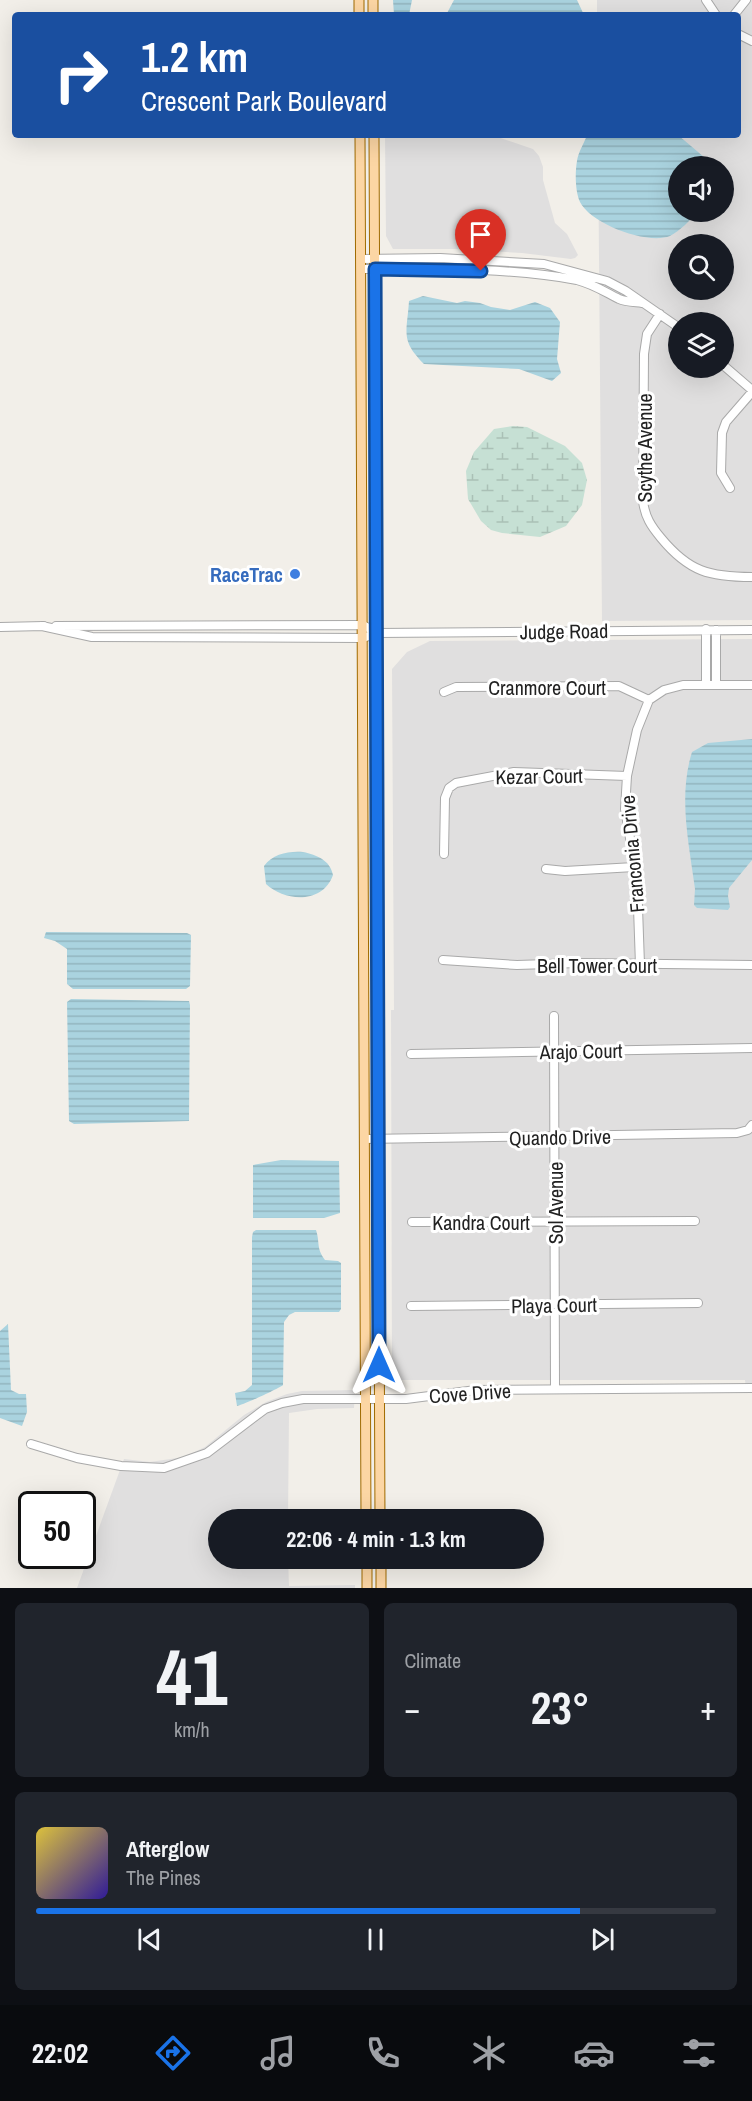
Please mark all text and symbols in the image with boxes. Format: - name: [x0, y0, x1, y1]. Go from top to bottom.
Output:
- text: 1.2 km: [141, 29, 248, 85]
- icon: right: [42, 36, 120, 114]
- text: Crescent Park Boulevard: [141, 83, 387, 119]
- map controls: [668, 156, 734, 378]
- button: sound: [668, 156, 734, 222]
- pin: [455, 209, 506, 271]
- icon: arrive: [464, 218, 497, 251]
- button: search: [668, 234, 734, 300]
- button: layers: [668, 312, 734, 378]
- street label: Scythe Avenue: [631, 393, 658, 503]
- place label: RaceTrac: [210, 561, 283, 588]
- marker: RaceTrac: [288, 567, 302, 581]
- street label: Judge Road: [520, 617, 608, 645]
- street label: Cranmore Court: [488, 674, 606, 701]
- street label: Kezar Court: [495, 762, 583, 790]
- street label: Franconia Drive: [613, 794, 651, 914]
- street label: Bell Tower Court: [537, 952, 657, 979]
- street label: Arajo Court: [538, 1037, 623, 1065]
- street label: Quando Drive: [509, 1123, 611, 1151]
- street label: Sol Avenue: [542, 1162, 569, 1244]
- street label: Kandra Court: [432, 1209, 530, 1236]
- street label: Playa Court: [511, 1291, 598, 1319]
- position arrow: [347, 1333, 411, 1397]
- street label: Cove Drive: [428, 1377, 512, 1409]
- speed limit sign: 50: [18, 1491, 96, 1569]
- text: 22:06 · 4 min · 1.3 km: [286, 1524, 466, 1554]
- text: 41: [156, 1624, 227, 1729]
- text: Climate: [405, 1647, 461, 1674]
- text: 23°: [531, 1677, 590, 1738]
- text: −: [405, 1686, 420, 1730]
- text: +: [700, 1686, 716, 1730]
- text: km/h: [174, 1716, 210, 1743]
- text: Afterglow: [126, 1834, 209, 1864]
- text: The Pines: [126, 1864, 201, 1891]
- icon: previous: [133, 1923, 166, 1956]
- icon: pause: [359, 1923, 392, 1956]
- icon: next: [586, 1923, 619, 1956]
- icon: directions: [152, 2032, 194, 2074]
- icon: music: [257, 2032, 299, 2074]
- icon: phone: [362, 2032, 404, 2074]
- icon: climate: [468, 2032, 510, 2074]
- icon: car: [573, 2032, 615, 2074]
- icon: filters: [678, 2032, 720, 2074]
- text: 22:02: [32, 2035, 88, 2071]

